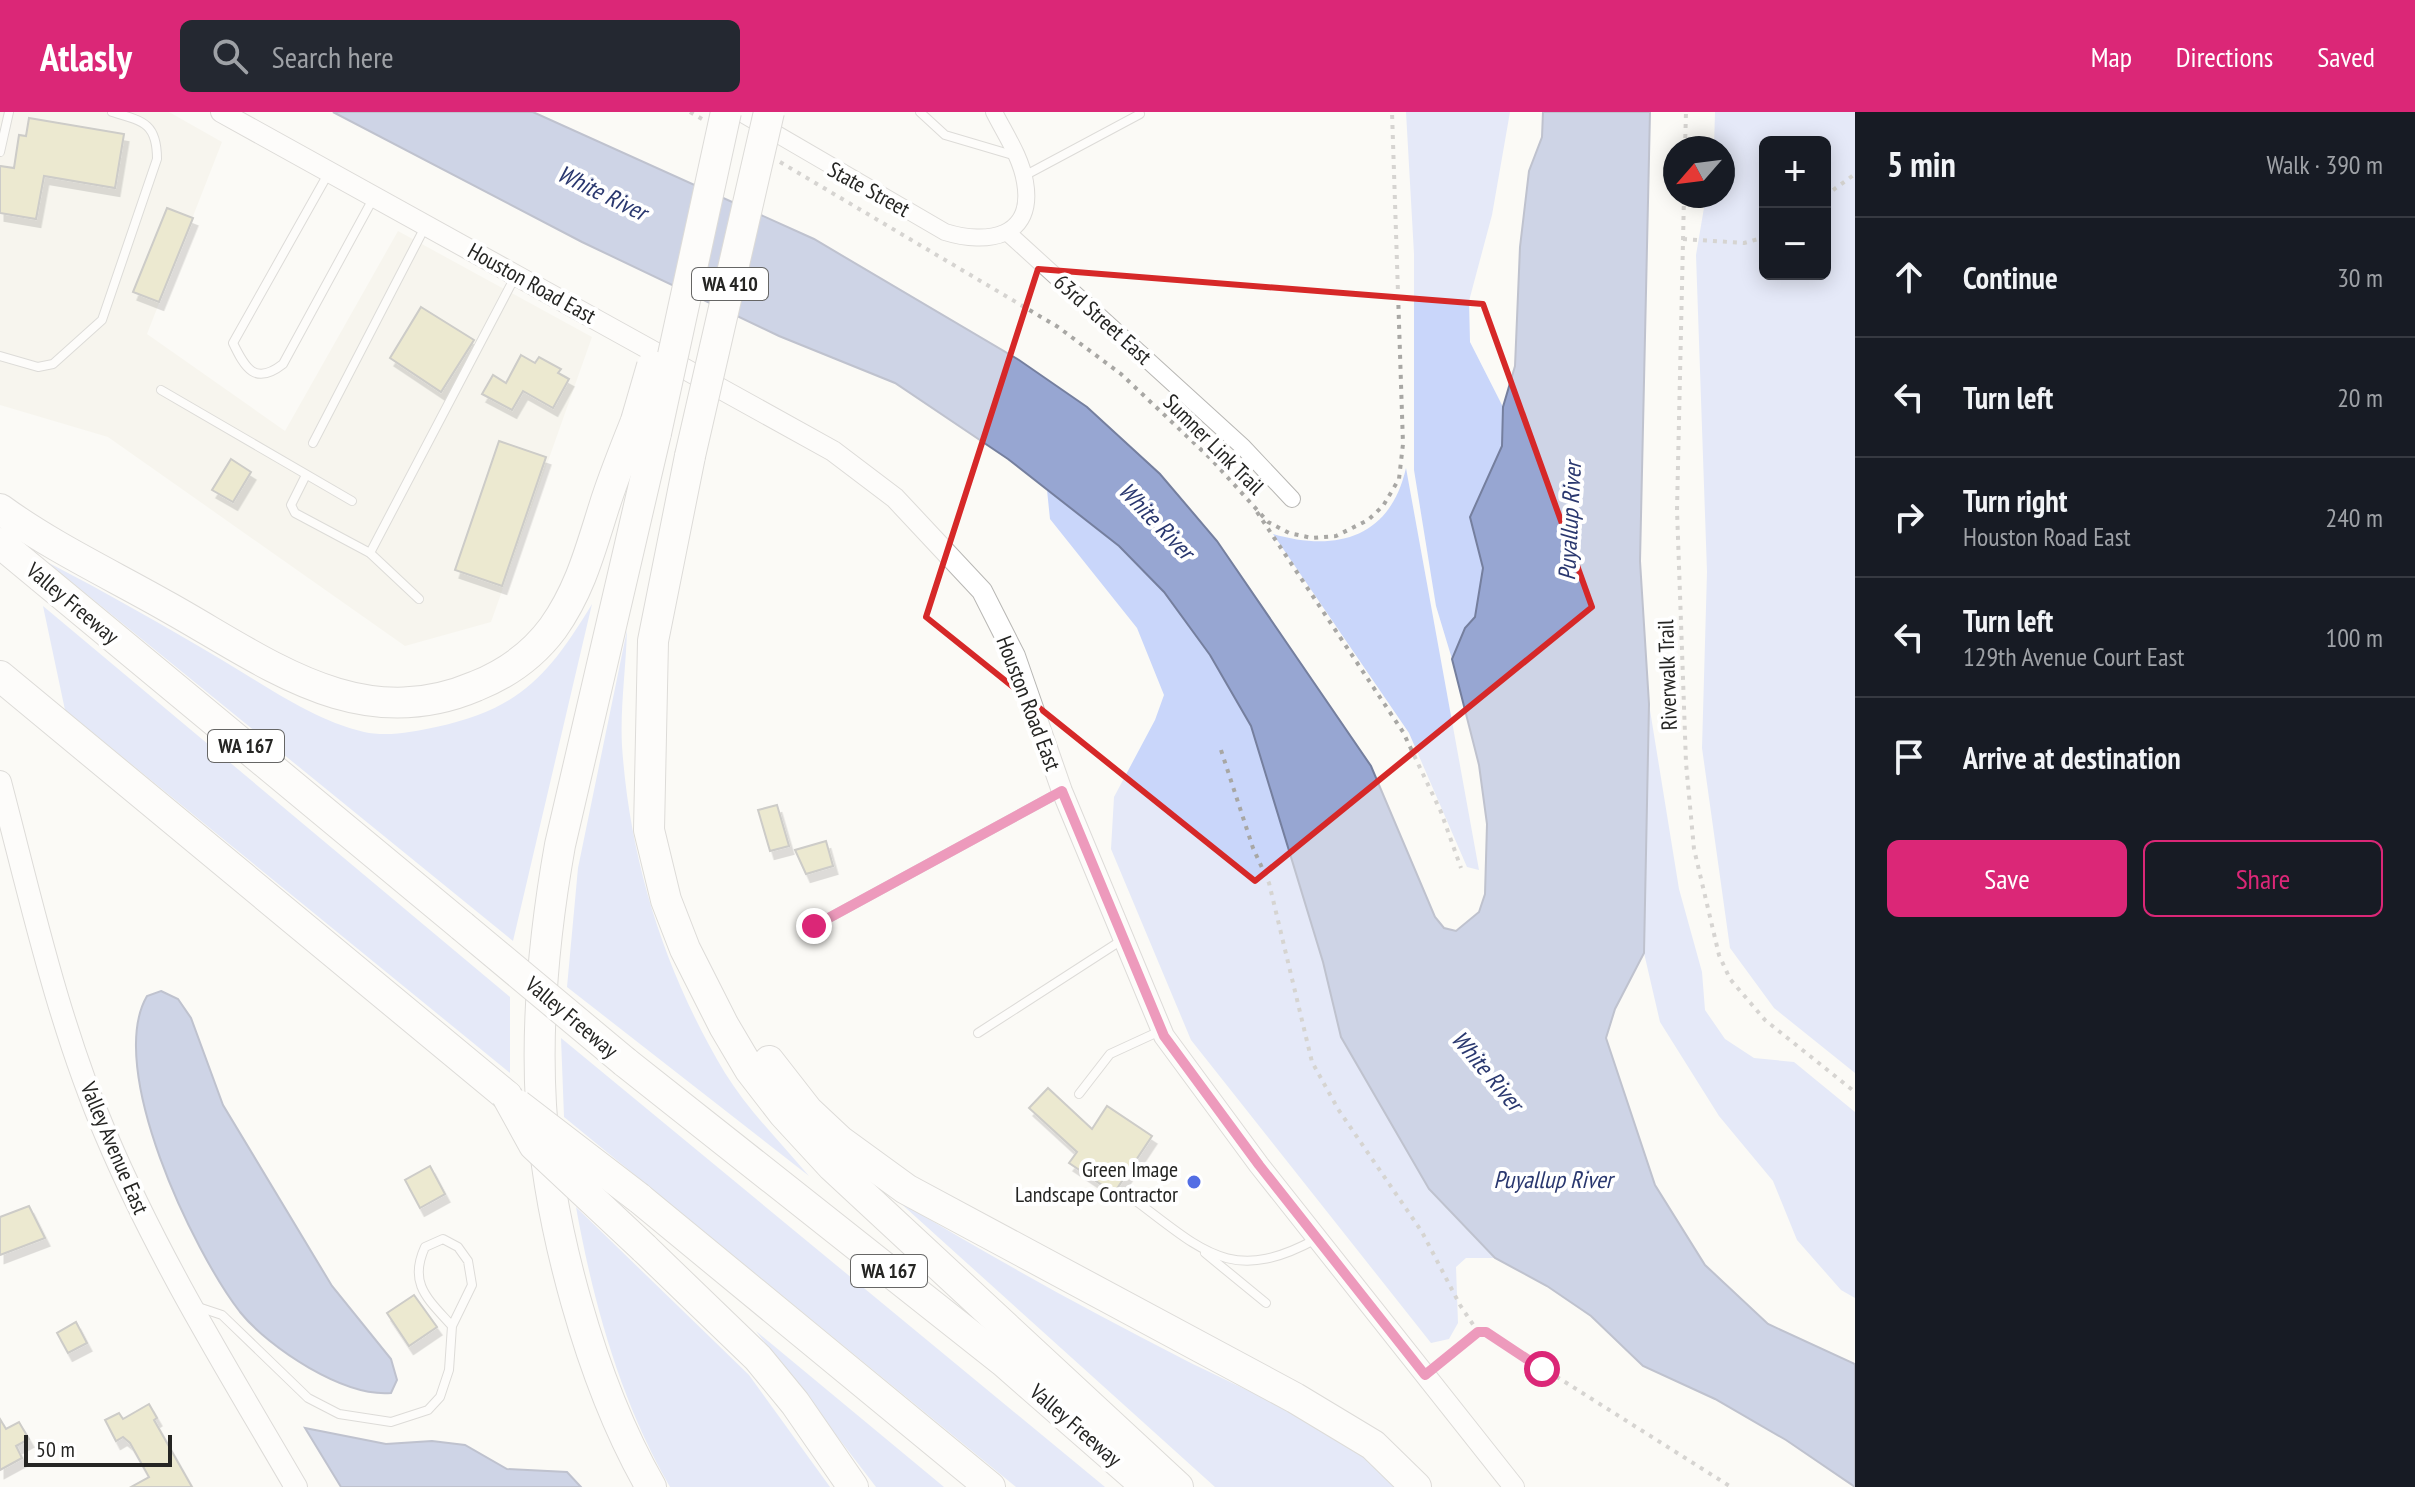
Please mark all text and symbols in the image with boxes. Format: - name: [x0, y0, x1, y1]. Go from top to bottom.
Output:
- search box: [180, 20, 740, 92]
- text: Atlasly: [40, 32, 132, 81]
- icon: search: [208, 34, 252, 78]
- text: Search here: [272, 37, 394, 76]
- text: Map: [2091, 38, 2132, 75]
- text: Directions: [2176, 38, 2273, 75]
- text: Saved: [2317, 38, 2375, 75]
- north arrow: [1663, 136, 1735, 208]
- map controls: [1759, 136, 1831, 280]
- button: +: [1759, 136, 1831, 208]
- text: 5 min: [1887, 142, 1956, 186]
- text: Walk · 390 m: [2266, 148, 2383, 181]
- street label: State Street: [823, 155, 915, 223]
- water label: White River: [552, 158, 655, 229]
- button: −: [1759, 208, 1831, 280]
- street label: Houston Road East: [463, 236, 601, 330]
- icon: ahead: [1887, 255, 1931, 299]
- text: Continue: [1963, 258, 2058, 297]
- text: 30 m: [2337, 261, 2383, 294]
- road number: WA 410: [692, 268, 768, 300]
- street label: 63rd Street East: [1048, 268, 1158, 370]
- icon: left: [1887, 375, 1931, 419]
- text: Turn left: [1963, 378, 2053, 417]
- text: 20 m: [2337, 381, 2383, 414]
- street label: Sumner Link Trail: [1158, 388, 1271, 501]
- water label: Puyallup River: [1551, 457, 1588, 581]
- water label: White River: [1112, 475, 1203, 568]
- text: Turn right: [1963, 481, 2067, 520]
- icon: right: [1887, 495, 1931, 539]
- text: 240 m: [2325, 501, 2383, 534]
- text: Houston Road East: [1963, 520, 2131, 553]
- street label: Valley Freeway: [20, 556, 126, 650]
- text: Turn left: [1963, 601, 2053, 640]
- icon: left: [1887, 615, 1931, 659]
- street label: Riverwalk Trail: [1651, 618, 1683, 731]
- text: 100 m: [2325, 621, 2383, 654]
- street label: Houston Road East: [991, 632, 1067, 774]
- text: 129th Avenue Court East: [1963, 640, 2184, 673]
- road number: WA 167: [208, 730, 284, 762]
- icon: arrive: [1887, 735, 1931, 779]
- text: Arrive at destination: [1963, 738, 2181, 777]
- button: Save: [1887, 840, 2127, 917]
- button: Share: [2143, 840, 2383, 917]
- route end: [796, 908, 832, 944]
- street label: Valley Freeway: [519, 970, 625, 1064]
- water label: White River: [1445, 1024, 1532, 1120]
- street label: Valley Avenue East: [74, 1077, 155, 1218]
- place label: Green Image Landscape Contractor: [1015, 1155, 1178, 1208]
- water label: Puyallup River: [1494, 1164, 1616, 1195]
- marker: Green Image Landscape Contractor: [1185, 1173, 1203, 1191]
- road number: WA 167: [851, 1255, 927, 1287]
- route start: [1524, 1351, 1560, 1387]
- street label: Valley Freeway: [1024, 1377, 1128, 1473]
- scale bar: [24, 1431, 172, 1467]
- text: 50 m: [36, 1435, 75, 1463]

